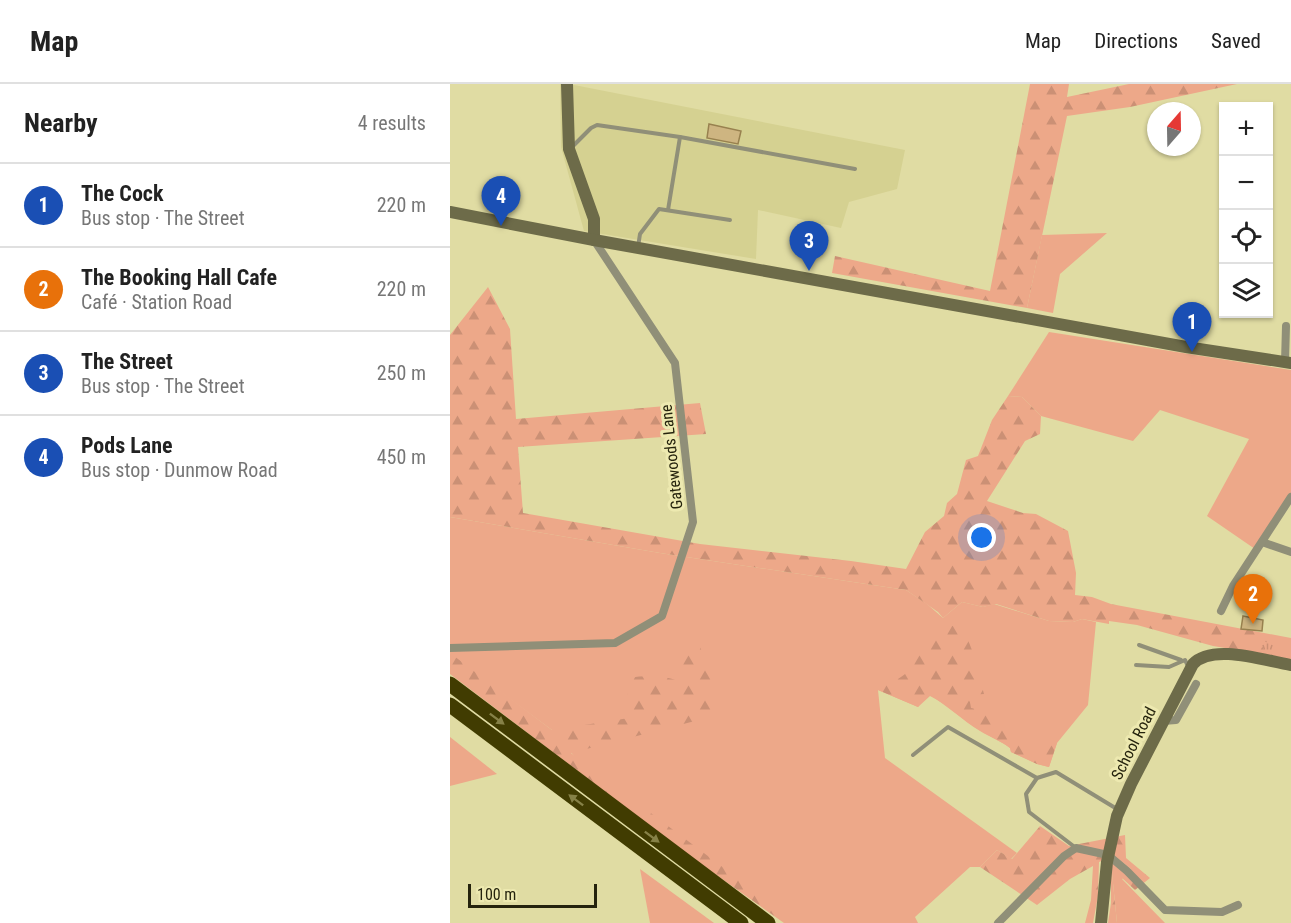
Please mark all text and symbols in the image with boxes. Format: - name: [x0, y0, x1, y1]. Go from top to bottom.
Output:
- text: Map: [30, 25, 78, 58]
- text: Map: [1025, 29, 1061, 53]
- text: Directions: [1094, 29, 1178, 53]
- text: Saved: [1211, 29, 1261, 53]
- north arrow: [1147, 102, 1201, 156]
- map controls: [1219, 102, 1273, 318]
- button: +: [1219, 102, 1273, 156]
- text: Nearby: [24, 108, 98, 138]
- text: 4 results: [358, 111, 426, 135]
- button: −: [1219, 156, 1273, 210]
- pin: 4: [482, 176, 520, 226]
- text: The Cock: [81, 181, 163, 206]
- text: 1: [38, 193, 49, 217]
- text: 220 m: [377, 193, 426, 217]
- text: Bus stop · The Street: [81, 206, 245, 230]
- button: locate: [1219, 210, 1273, 264]
- pin: 3: [790, 222, 828, 271]
- button: layers: [1219, 264, 1273, 318]
- text: The Booking Hall Cafe: [81, 265, 277, 290]
- text: 2: [38, 277, 49, 301]
- text: 220 m: [377, 277, 426, 301]
- text: Café · Station Road: [81, 290, 232, 314]
- pin: 1: [1172, 302, 1212, 352]
- text: The Street: [81, 349, 173, 374]
- text: 3: [38, 361, 49, 385]
- text: 250 m: [377, 361, 426, 385]
- text: Bus stop · The Street: [81, 374, 245, 398]
- street label: Gatewoods Lane: [657, 404, 686, 510]
- text: Pods Lane: [81, 433, 173, 458]
- text: 4: [38, 445, 49, 469]
- text: 450 m: [377, 445, 426, 469]
- text: Bus stop · Dunmow Road: [81, 458, 278, 482]
- your location: [967, 523, 996, 552]
- pin: 2: [1234, 574, 1272, 624]
- street label: School Road: [1107, 704, 1160, 783]
- one-way arrow: [488, 713, 504, 725]
- one-way arrow: [568, 794, 584, 806]
- one-way arrow: [645, 830, 660, 842]
- scale bar: [468, 881, 597, 908]
- text: 100 m: [477, 885, 516, 904]

